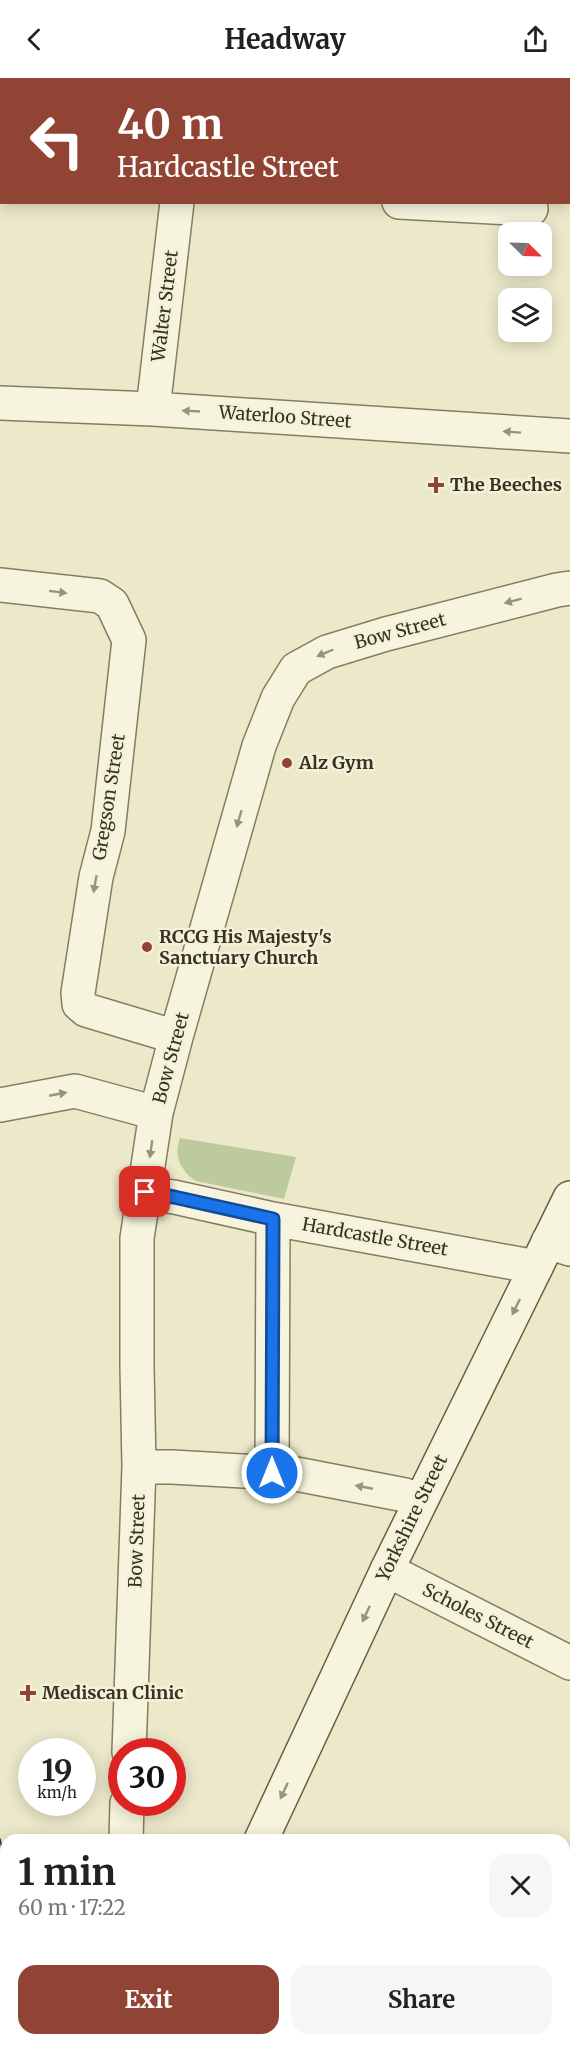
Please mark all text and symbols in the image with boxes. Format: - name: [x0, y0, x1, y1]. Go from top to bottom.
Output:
- text: Headway: [224, 22, 346, 56]
- icon: back: [18, 23, 51, 56]
- icon: share: [519, 23, 552, 56]
- text: 40 m: [117, 98, 223, 150]
- icon: left: [18, 102, 96, 180]
- text: Hardcastle Street: [117, 150, 339, 184]
- north arrow: [498, 222, 552, 276]
- map controls: [498, 222, 552, 342]
- street label: Walter Street: [146, 249, 183, 364]
- button: layers: [498, 288, 552, 342]
- street label: Waterloo Street: [217, 400, 352, 433]
- one-way arrow: [182, 407, 201, 416]
- one-way arrow: [502, 427, 521, 437]
- place label: The Beeches: [450, 473, 562, 496]
- marker: The Beeches: [427, 476, 445, 494]
- one-way arrow: [49, 587, 68, 597]
- one-way arrow: [504, 597, 522, 606]
- street label: Bow Street: [352, 607, 448, 654]
- one-way arrow: [316, 648, 334, 658]
- street label: Gregson Street: [87, 732, 130, 862]
- place label: Alz Gym: [298, 751, 374, 774]
- marker: Alz Gym: [280, 756, 294, 770]
- one-way arrow: [234, 810, 243, 828]
- one-way arrow: [90, 874, 99, 893]
- place label: RCCG His Majesty's Sanctuary Church: [159, 925, 332, 969]
- marker: RCCG His Majesty's Sanctuary Church: [140, 940, 154, 954]
- street label: Bow Street: [147, 1010, 194, 1106]
- one-way arrow: [48, 1089, 67, 1098]
- one-way arrow: [146, 1140, 155, 1159]
- pin: [119, 1166, 170, 1217]
- icon: arrive: [128, 1175, 161, 1208]
- street label: Hardcastle Street: [300, 1212, 450, 1261]
- one-way arrow: [511, 1298, 521, 1315]
- position arrow: [240, 1441, 304, 1505]
- street label: Yorkshire Street: [370, 1450, 452, 1586]
- one-way arrow: [354, 1482, 373, 1491]
- street label: Bow Street: [123, 1494, 150, 1588]
- street label: Scholes Street: [419, 1578, 538, 1653]
- one-way arrow: [361, 1606, 371, 1624]
- place label: Mediscan Clinic: [42, 1681, 184, 1704]
- marker: Mediscan Clinic: [19, 1684, 37, 1702]
- speed limit sign: 30: [108, 1738, 186, 1816]
- text: 19: [41, 1751, 73, 1789]
- text: km/h: [37, 1783, 77, 1802]
- one-way arrow: [279, 1783, 288, 1800]
- text: 1 min: [18, 1850, 116, 1895]
- button: close: [489, 1854, 552, 1917]
- text: 60 m · 17:22: [18, 1895, 126, 1920]
- button: Exit: [18, 1965, 279, 2034]
- button: Share: [291, 1965, 552, 2034]

